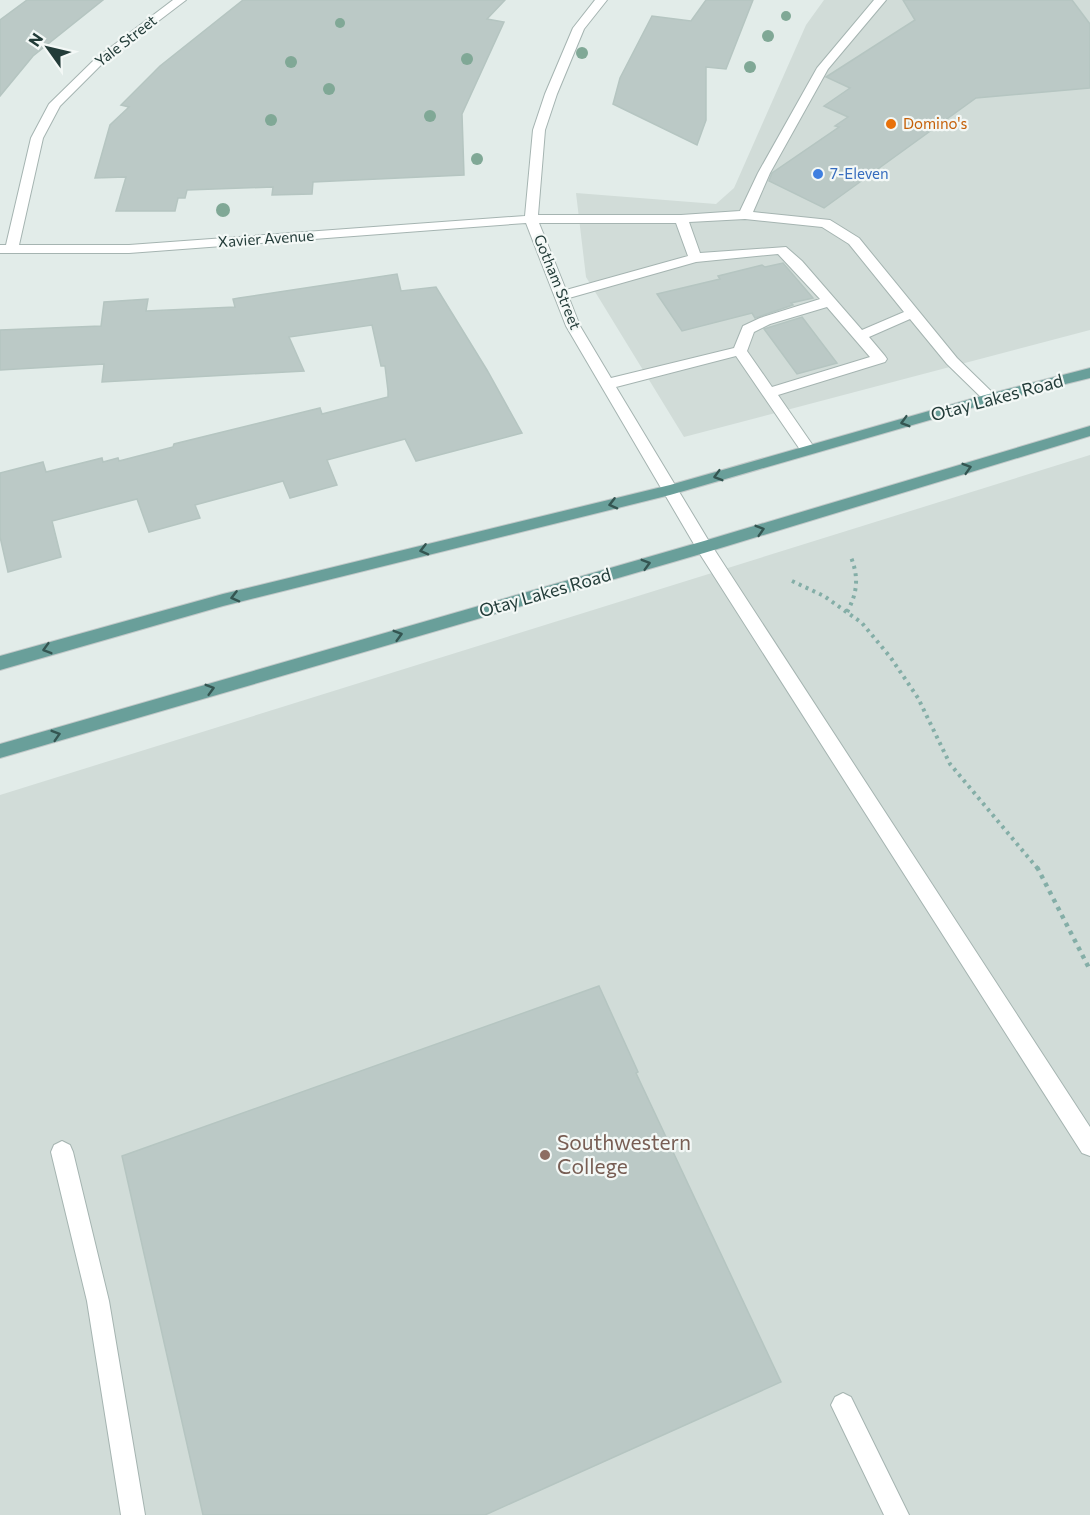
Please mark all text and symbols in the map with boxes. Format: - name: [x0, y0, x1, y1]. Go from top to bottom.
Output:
- street label: Yale Street: [91, 11, 160, 70]
- north arrow: [18, 18, 78, 78]
- text: N: [24, 29, 46, 50]
- place label: Domino's: [903, 114, 968, 132]
- marker: Domino's: [884, 117, 898, 131]
- place label: 7-Eleven: [830, 164, 889, 182]
- marker: 7-Eleven: [811, 167, 825, 181]
- street label: Xavier Avenue: [217, 226, 315, 250]
- street label: Gotham Street: [531, 232, 585, 332]
- street label: Otay Lakes Road: [928, 369, 1065, 425]
- one-way arrow: [900, 415, 911, 427]
- one-way arrow: [961, 463, 972, 475]
- one-way arrow: [713, 469, 724, 481]
- one-way arrow: [608, 496, 618, 509]
- one-way arrow: [754, 525, 765, 537]
- one-way arrow: [419, 543, 429, 556]
- one-way arrow: [640, 559, 651, 571]
- street label: Otay Lakes Road: [476, 563, 613, 621]
- one-way arrow: [230, 590, 240, 603]
- one-way arrow: [392, 630, 403, 642]
- one-way arrow: [42, 642, 52, 655]
- one-way arrow: [204, 684, 215, 696]
- one-way arrow: [50, 730, 61, 742]
- place label: Southwestern College: [557, 1129, 691, 1178]
- marker: Southwestern College: [538, 1148, 552, 1162]

